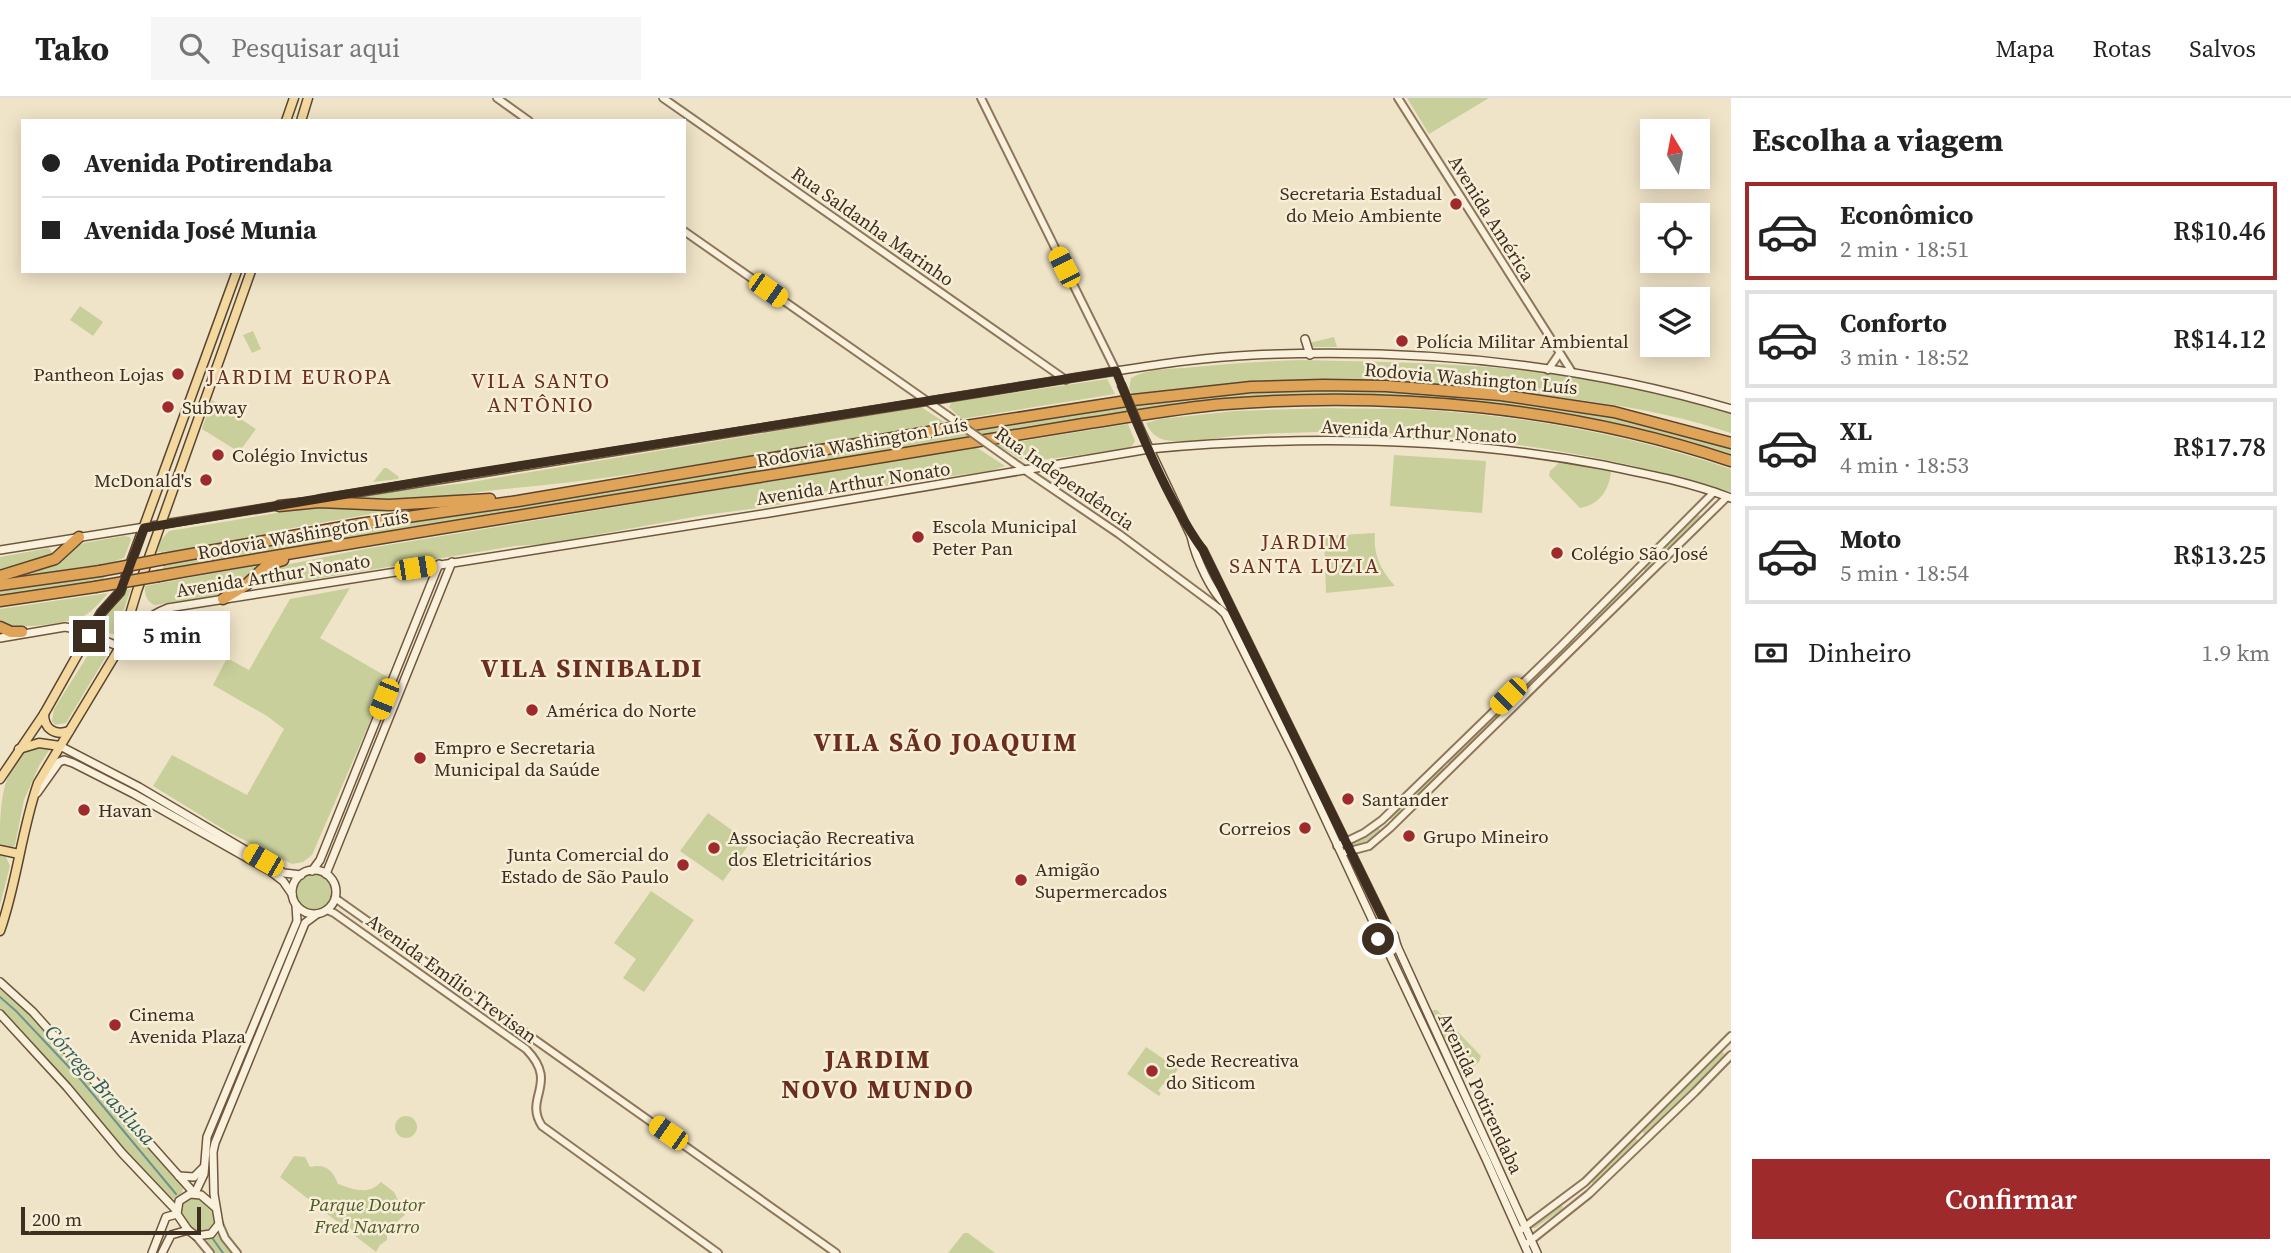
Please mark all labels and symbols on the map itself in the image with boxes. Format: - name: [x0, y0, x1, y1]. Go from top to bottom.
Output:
- north arrow: [1640, 119, 1710, 189]
- street label: Avenida América: [1443, 150, 1541, 286]
- street label: Rua Saldanha Marinho: [787, 160, 959, 292]
- place label: Secretaria Estadual do Meio Ambiente: [1280, 180, 1442, 228]
- marker: Secretaria Estadual do Meio Ambiente: [1448, 196, 1464, 212]
- car: [1046, 244, 1083, 290]
- car: [745, 269, 792, 311]
- place label: Polícia Militar Ambiental: [1416, 328, 1629, 354]
- marker: Polícia Militar Ambiental: [1394, 333, 1410, 349]
- street label: Rodovia Washington Luís: [1363, 356, 1579, 400]
- place label: Pantheon Lojas: [33, 361, 164, 387]
- district label: JARDIM EUROPA: [206, 362, 393, 391]
- marker: Pantheon Lojas: [170, 366, 186, 382]
- district label: VILA SANTO ANTÔNIO: [471, 366, 611, 419]
- place label: Subway: [182, 394, 247, 420]
- marker: Subway: [160, 399, 176, 415]
- street label: Rodovia Washington Luís: [754, 411, 970, 473]
- street label: Avenida Arthur Nonato: [1320, 413, 1518, 449]
- street label: Rua Independência: [990, 420, 1140, 536]
- place label: Colégio Invictus: [232, 442, 368, 468]
- marker: Colégio Invictus: [210, 447, 226, 463]
- street label: Avenida Arthur Nonato: [754, 455, 952, 511]
- place label: McDonald's: [94, 467, 192, 493]
- marker: McDonald's: [198, 472, 214, 488]
- street label: Rodovia Washington Luís: [195, 503, 411, 565]
- place label: Escola Municipal Peter Pan: [932, 513, 1077, 561]
- district label: JARDIM SANTA LUZIA: [1229, 527, 1381, 580]
- marker: Escola Municipal Peter Pan: [910, 529, 926, 545]
- place label: Colégio São José: [1571, 540, 1708, 566]
- marker: Colégio São José: [1549, 545, 1565, 561]
- street label: Avenida Arthur Nonato: [174, 547, 372, 603]
- car: [393, 554, 438, 582]
- callout: 5 min: [114, 612, 229, 660]
- route end: [73, 620, 105, 652]
- district label: VILA SINIBALDI: [481, 650, 703, 686]
- car: [1486, 674, 1531, 718]
- car: [367, 676, 402, 722]
- place label: América do Norte: [546, 697, 697, 723]
- marker: América do Norte: [524, 702, 540, 718]
- district label: VILA SÃO JOAQUIM: [813, 724, 1079, 760]
- place label: Empro e Secretaria Municipal da Saúde: [434, 734, 600, 782]
- marker: Empro e Secretaria Municipal da Saúde: [412, 750, 428, 766]
- place label: Santander: [1362, 786, 1449, 812]
- marker: Santander: [1340, 791, 1356, 807]
- place label: Havan: [98, 797, 152, 823]
- marker: Havan: [76, 802, 92, 818]
- place label: Correios: [1219, 815, 1291, 841]
- marker: Correios: [1297, 820, 1313, 836]
- place label: Grupo Mineiro: [1423, 823, 1549, 849]
- place label: Associação Recreativa dos Eletricitários: [728, 824, 915, 872]
- marker: Grupo Mineiro: [1401, 828, 1417, 844]
- car: [240, 840, 287, 880]
- marker: Associação Recreativa dos Eletricitários: [706, 840, 722, 856]
- place label: Junta Comercial do Estado de São Paulo: [501, 841, 669, 889]
- place label: Amigão Supermercados: [1035, 856, 1167, 904]
- marker: Junta Comercial do Estado de São Paulo: [675, 857, 691, 873]
- marker: Amigão Supermercados: [1013, 872, 1029, 888]
- street label: Avenida Emílio Trevisan: [361, 907, 543, 1049]
- route start: [1362, 923, 1394, 955]
- place label: Cinema Avenida Plaza: [129, 1001, 246, 1049]
- street label: Avenida Potirendaba: [1432, 1008, 1530, 1178]
- marker: Cinema Avenida Plaza: [107, 1017, 123, 1033]
- water label: Córrego Brasilusa: [38, 1018, 162, 1151]
- district label: JARDIM NOVO MUNDO: [781, 1041, 975, 1107]
- place label: Sede Recreativa do Siticom: [1166, 1047, 1299, 1095]
- marker: Sede Recreativa do Siticom: [1144, 1063, 1160, 1079]
- car: [645, 1112, 692, 1154]
- park label: Parque Doutor Fred Navarro: [308, 1191, 426, 1239]
- scale bar: [21, 1204, 201, 1236]

